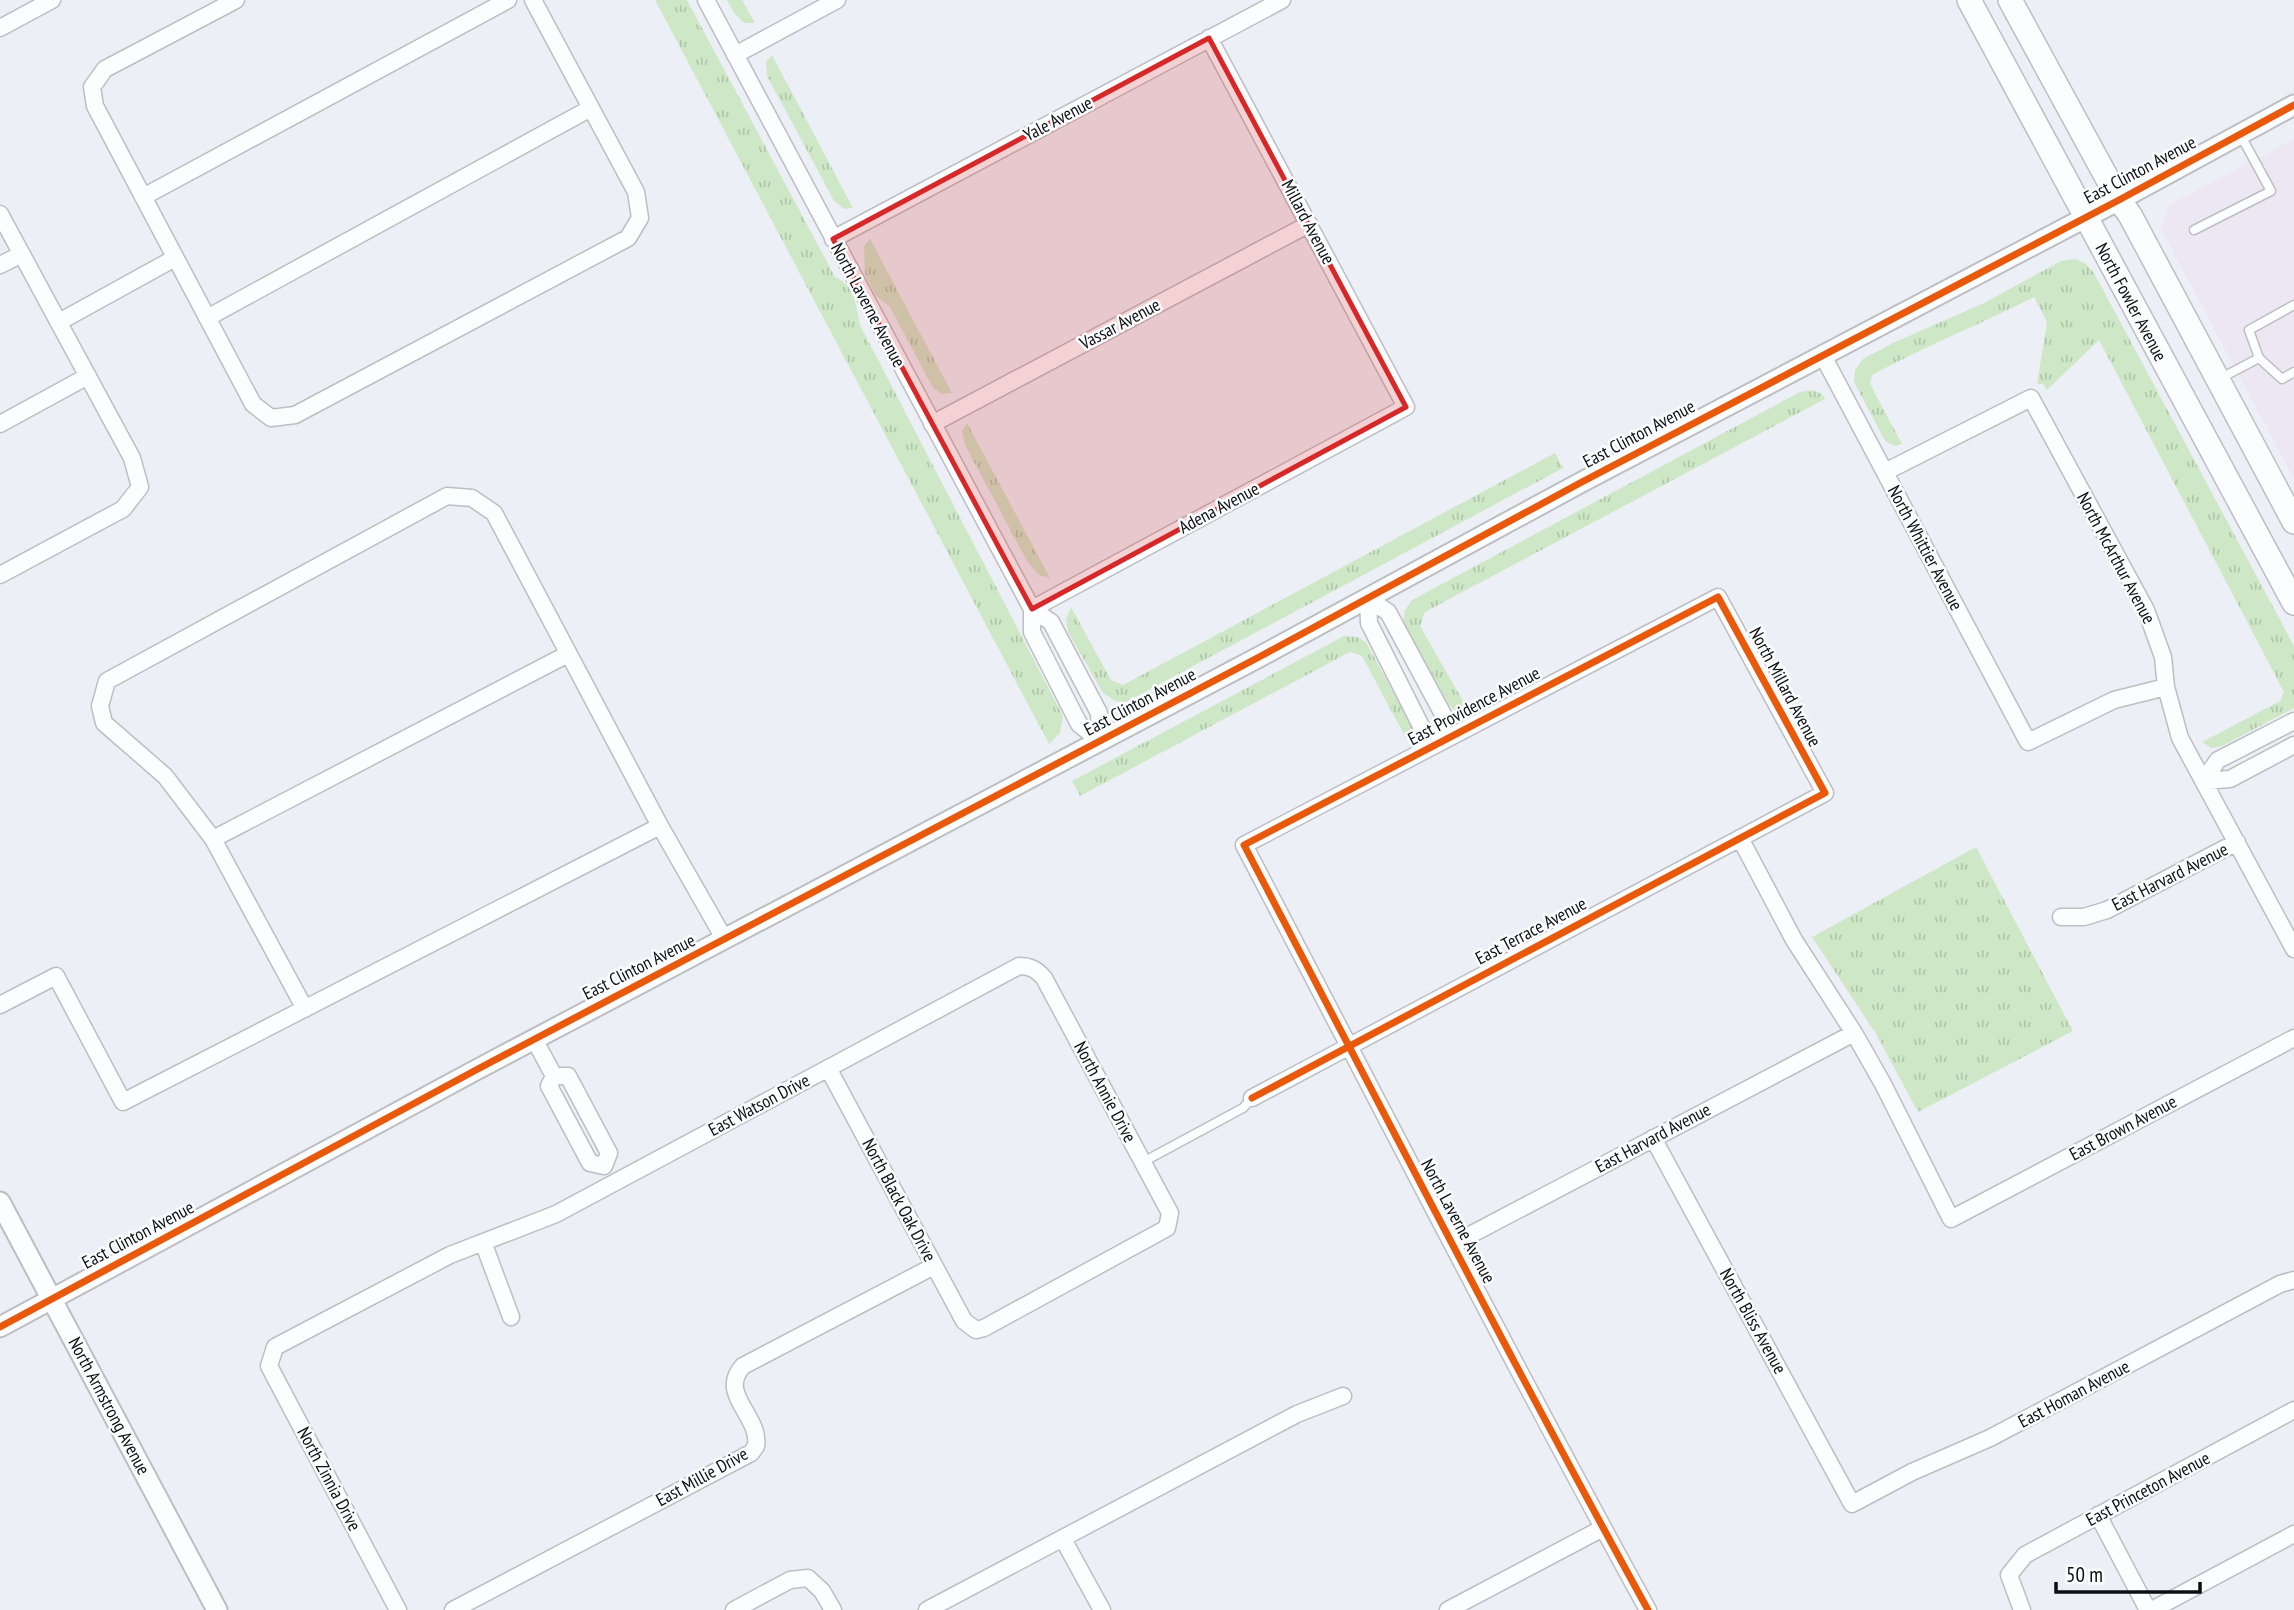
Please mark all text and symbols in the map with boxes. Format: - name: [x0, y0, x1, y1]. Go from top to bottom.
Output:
- street label: Yale Avenue: [1019, 91, 1096, 146]
- street label: East Clinton Avenue: [2080, 130, 2200, 209]
- street label: Millard Avenue: [1277, 176, 1340, 268]
- street label: North Laverne Avenue: [826, 239, 911, 371]
- street label: North Fowler Avenue: [2091, 239, 2172, 365]
- street label: Vassar Avenue: [1075, 293, 1164, 355]
- street label: East Clinton Avenue: [1579, 394, 1699, 473]
- street label: Adena Avenue: [1175, 477, 1263, 538]
- street label: North Whittier Avenue: [1883, 481, 1968, 614]
- street label: North McArthur Avenue: [2072, 488, 2161, 628]
- street label: North Millard Avenue: [1744, 623, 1827, 750]
- street label: East Providence Avenue: [1404, 661, 1544, 750]
- street label: East Clinton Avenue: [1080, 662, 1200, 741]
- street label: East Harvard Avenue: [2108, 837, 2232, 916]
- street label: East Terrace Avenue: [1471, 892, 1590, 969]
- street label: East Clinton Avenue: [579, 928, 699, 1005]
- street label: North Annie Drive: [1069, 1037, 1142, 1146]
- street label: East Watson Drive: [704, 1068, 813, 1141]
- street label: East Brown Avenue: [2065, 1090, 2180, 1165]
- street label: East Harvard Avenue: [1591, 1098, 1714, 1178]
- street label: North Black Oak Drive: [857, 1134, 942, 1265]
- street label: North Laverne Avenue: [1416, 1155, 1501, 1287]
- street label: East Clinton Avenue: [78, 1195, 198, 1274]
- street label: North Bliss Avenue: [1715, 1264, 1792, 1378]
- street label: North Armstrong Avenue: [63, 1333, 155, 1478]
- street label: East Homan Avenue: [2014, 1355, 2133, 1433]
- street label: North Zinnia Drive: [292, 1423, 366, 1535]
- street label: East Millie Drive: [652, 1442, 752, 1511]
- street label: East Princeton Avenue: [2082, 1446, 2214, 1531]
- scale bar: [2056, 1550, 2200, 1594]
- text: 50 m: [2066, 1561, 2103, 1588]

